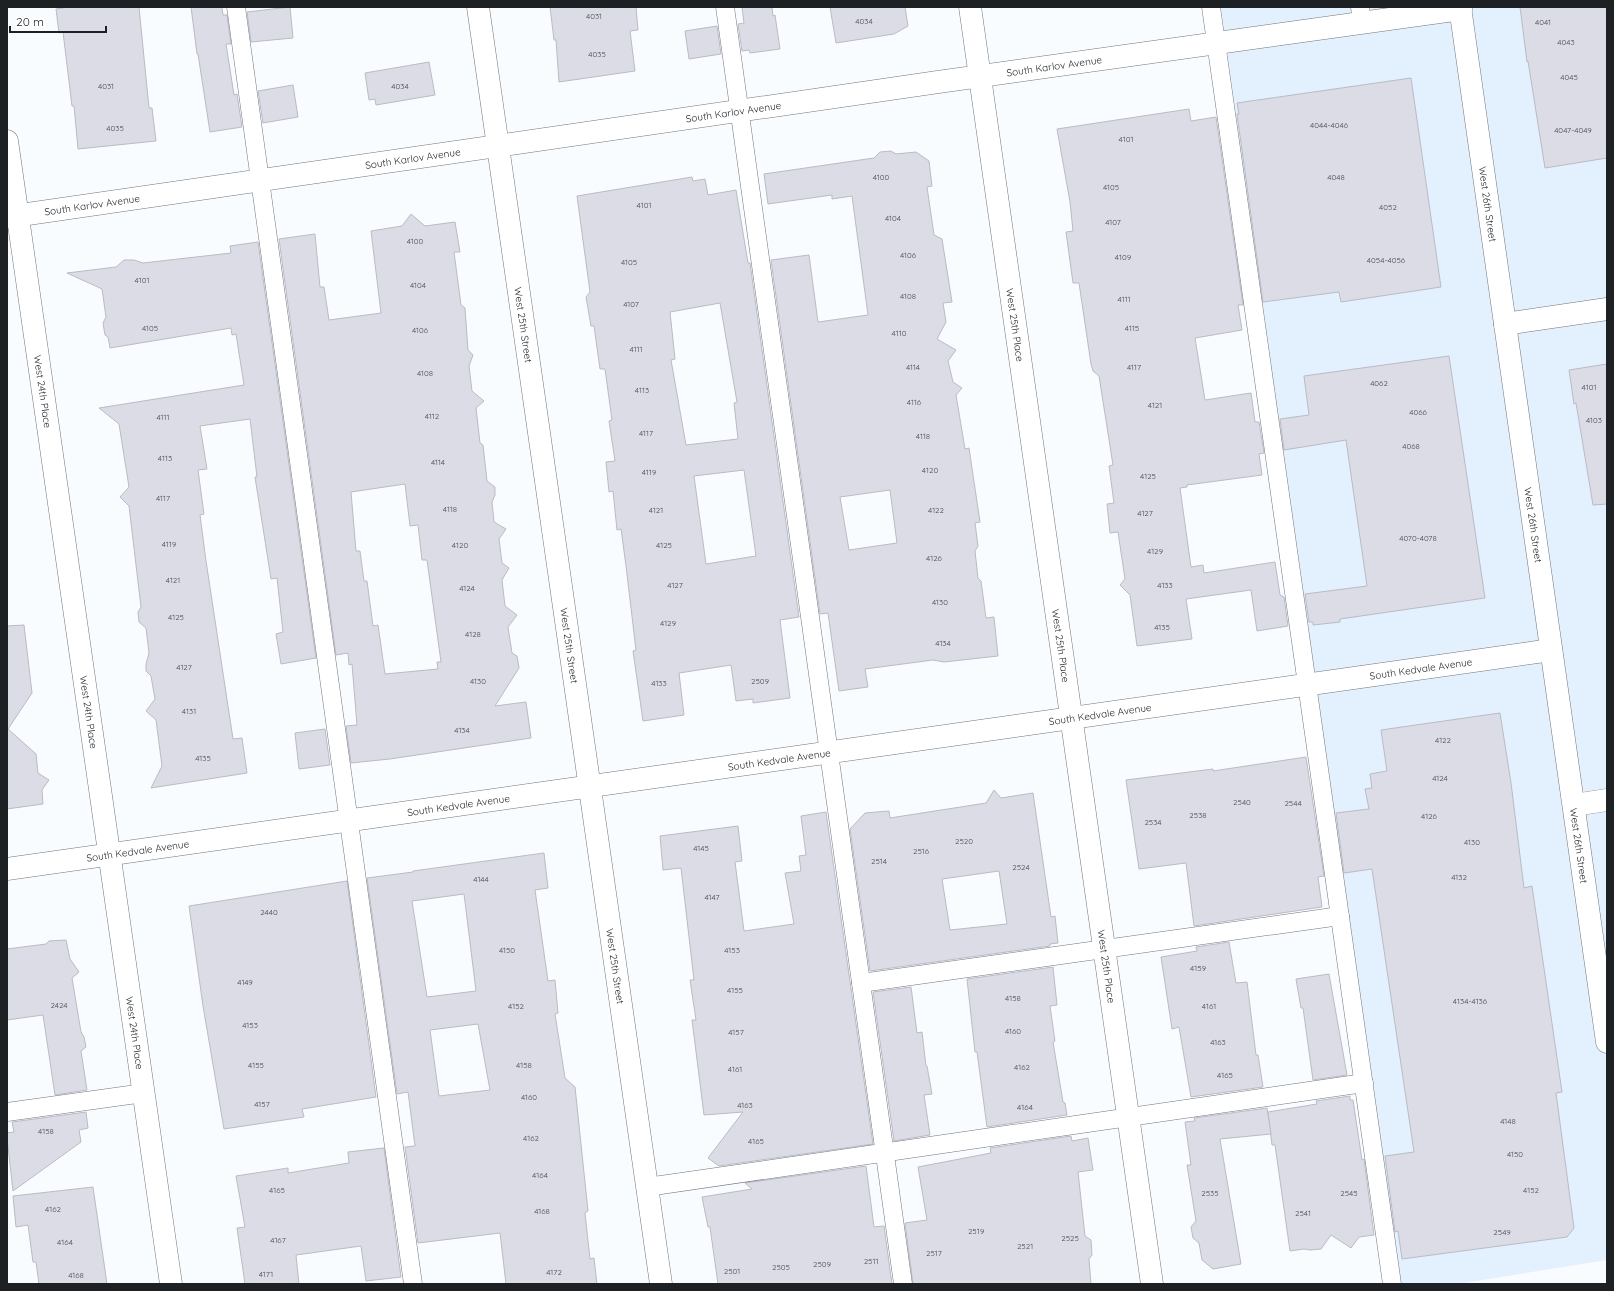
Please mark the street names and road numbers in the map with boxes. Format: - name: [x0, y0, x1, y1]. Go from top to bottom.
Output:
- street label: South Karlov Avenue: [1006, 53, 1103, 79]
- street label: South Karlov Avenue: [685, 99, 782, 126]
- street label: South Karlov Avenue: [364, 145, 462, 172]
- street label: West 26th Street: [1476, 166, 1499, 243]
- street label: South Karlov Avenue: [44, 192, 141, 218]
- street label: West 25th Street: [511, 286, 535, 364]
- street label: West 25th Place: [1003, 287, 1027, 363]
- street label: West 24th Place: [31, 354, 54, 429]
- street label: West 26th Street: [1521, 486, 1545, 564]
- street label: West 25th Street: [557, 607, 581, 685]
- street label: West 25th Place: [1049, 608, 1072, 684]
- street label: South Kedvale Avenue: [1369, 655, 1473, 683]
- street label: West 24th Place: [77, 675, 100, 750]
- street label: South Kedvale Avenue: [1048, 701, 1153, 728]
- street label: South Kedvale Avenue: [727, 746, 832, 774]
- street label: South Kedvale Avenue: [406, 792, 511, 819]
- street label: West 26th Street: [1567, 807, 1590, 885]
- street label: South Kedvale Avenue: [86, 837, 190, 865]
- street label: West 25th Street: [603, 928, 627, 1005]
- street label: West 25th Place: [1095, 929, 1118, 1004]
- street label: West 24th Place: [123, 996, 146, 1071]

